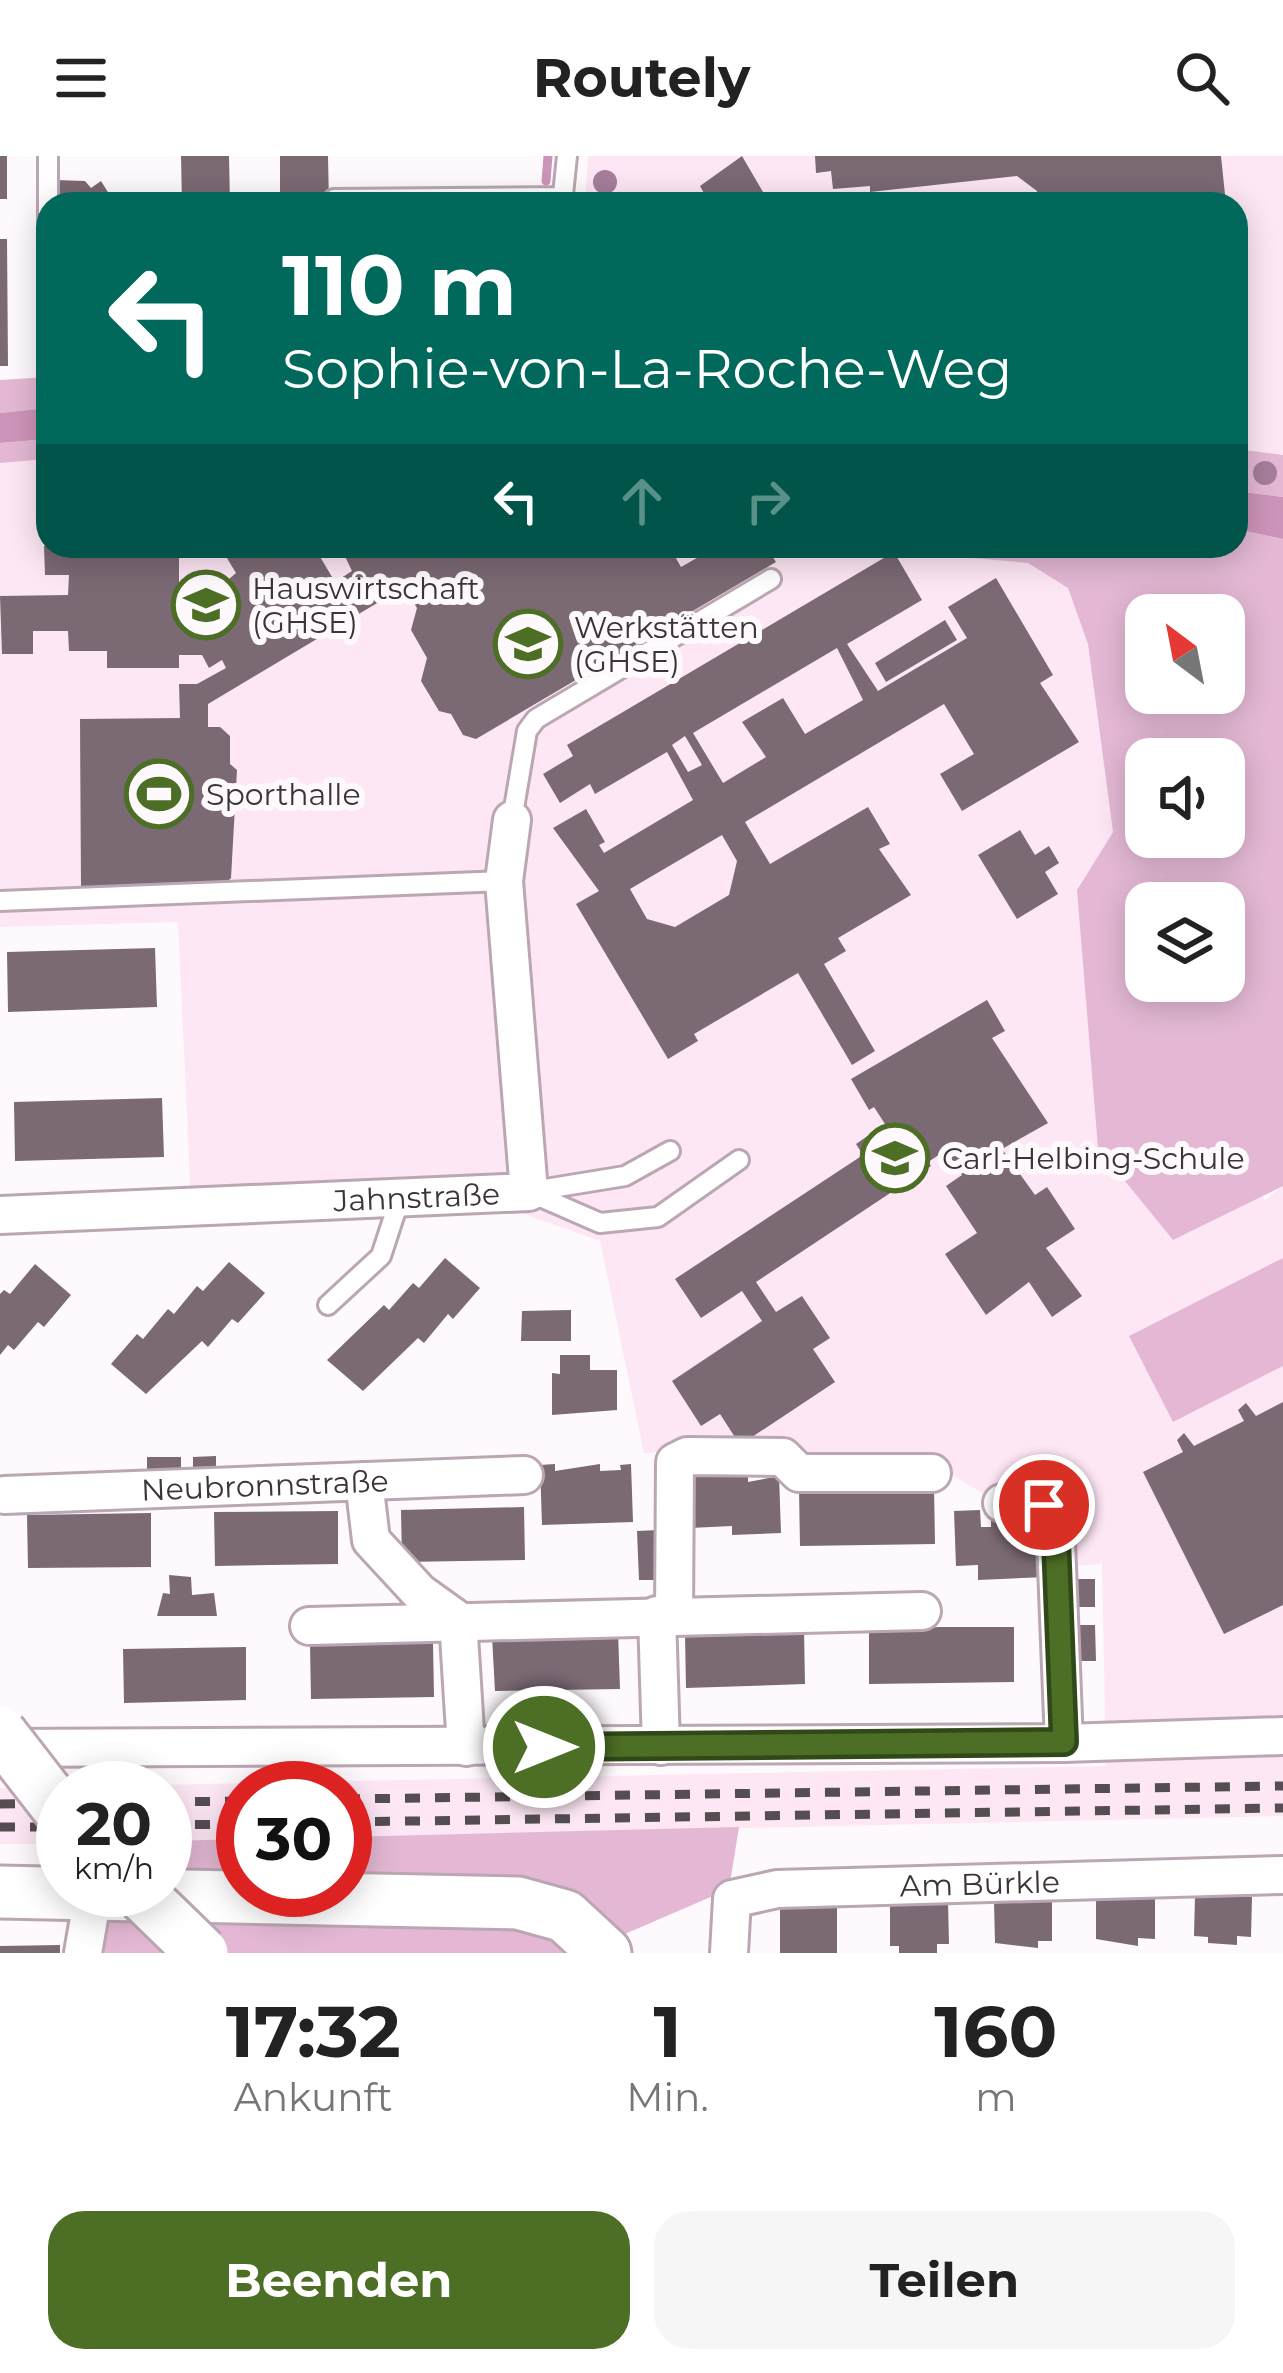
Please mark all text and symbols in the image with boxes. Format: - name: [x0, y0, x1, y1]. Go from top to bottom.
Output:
- icon: menu: [48, 45, 114, 111]
- text: Routely: [533, 45, 750, 111]
- icon: search: [1169, 45, 1235, 111]
- text: 110 m: [282, 234, 517, 336]
- icon: left: [84, 240, 240, 396]
- text: Sophie-von-La-Roche-Weg: [282, 336, 1012, 402]
- icon: left: [483, 468, 549, 534]
- icon: ahead: [609, 468, 675, 534]
- icon: right: [735, 468, 801, 534]
- school or university icon: Hauswirtschaft (GHSE): [171, 570, 241, 640]
- place label: Hauswirtschaft (GHSE): [252, 570, 479, 641]
- north arrow: [1125, 594, 1245, 714]
- map controls: [1125, 594, 1245, 1002]
- school or university icon: Werkstätten (GHSE): [493, 609, 563, 679]
- place label: Werkstätten (GHSE): [574, 609, 759, 680]
- button: sound: [1125, 738, 1245, 858]
- sports icon: Sporthalle: [124, 759, 194, 829]
- place label: Sporthalle: [206, 776, 361, 813]
- button: layers: [1125, 882, 1245, 1002]
- school or university icon: Carl-Helbing-Schule: [860, 1123, 930, 1193]
- place label: Carl-Helbing-Schule: [942, 1140, 1245, 1177]
- street label: Jahnstraße: [331, 1175, 501, 1219]
- pin: [993, 1454, 1095, 1556]
- street label: Neubronnstraße: [140, 1462, 389, 1508]
- icon: arrive: [1011, 1472, 1077, 1538]
- position arrow: [481, 1684, 607, 1810]
- speed limit sign: 30: [216, 1761, 372, 1917]
- text: 20: [76, 1787, 152, 1860]
- text: km/h: [74, 1850, 154, 1887]
- street label: Am Bürkle: [899, 1863, 1060, 1904]
- text: 17:32: [226, 1987, 401, 2075]
- text: 1: [653, 1987, 682, 2075]
- text: 160: [934, 1987, 1057, 2075]
- text: Ankunft: [234, 2073, 393, 2121]
- text: Min.: [626, 2073, 709, 2121]
- text: m: [975, 2073, 1017, 2121]
- button: Beenden: [48, 2211, 630, 2349]
- button: Teilen: [654, 2211, 1235, 2349]

